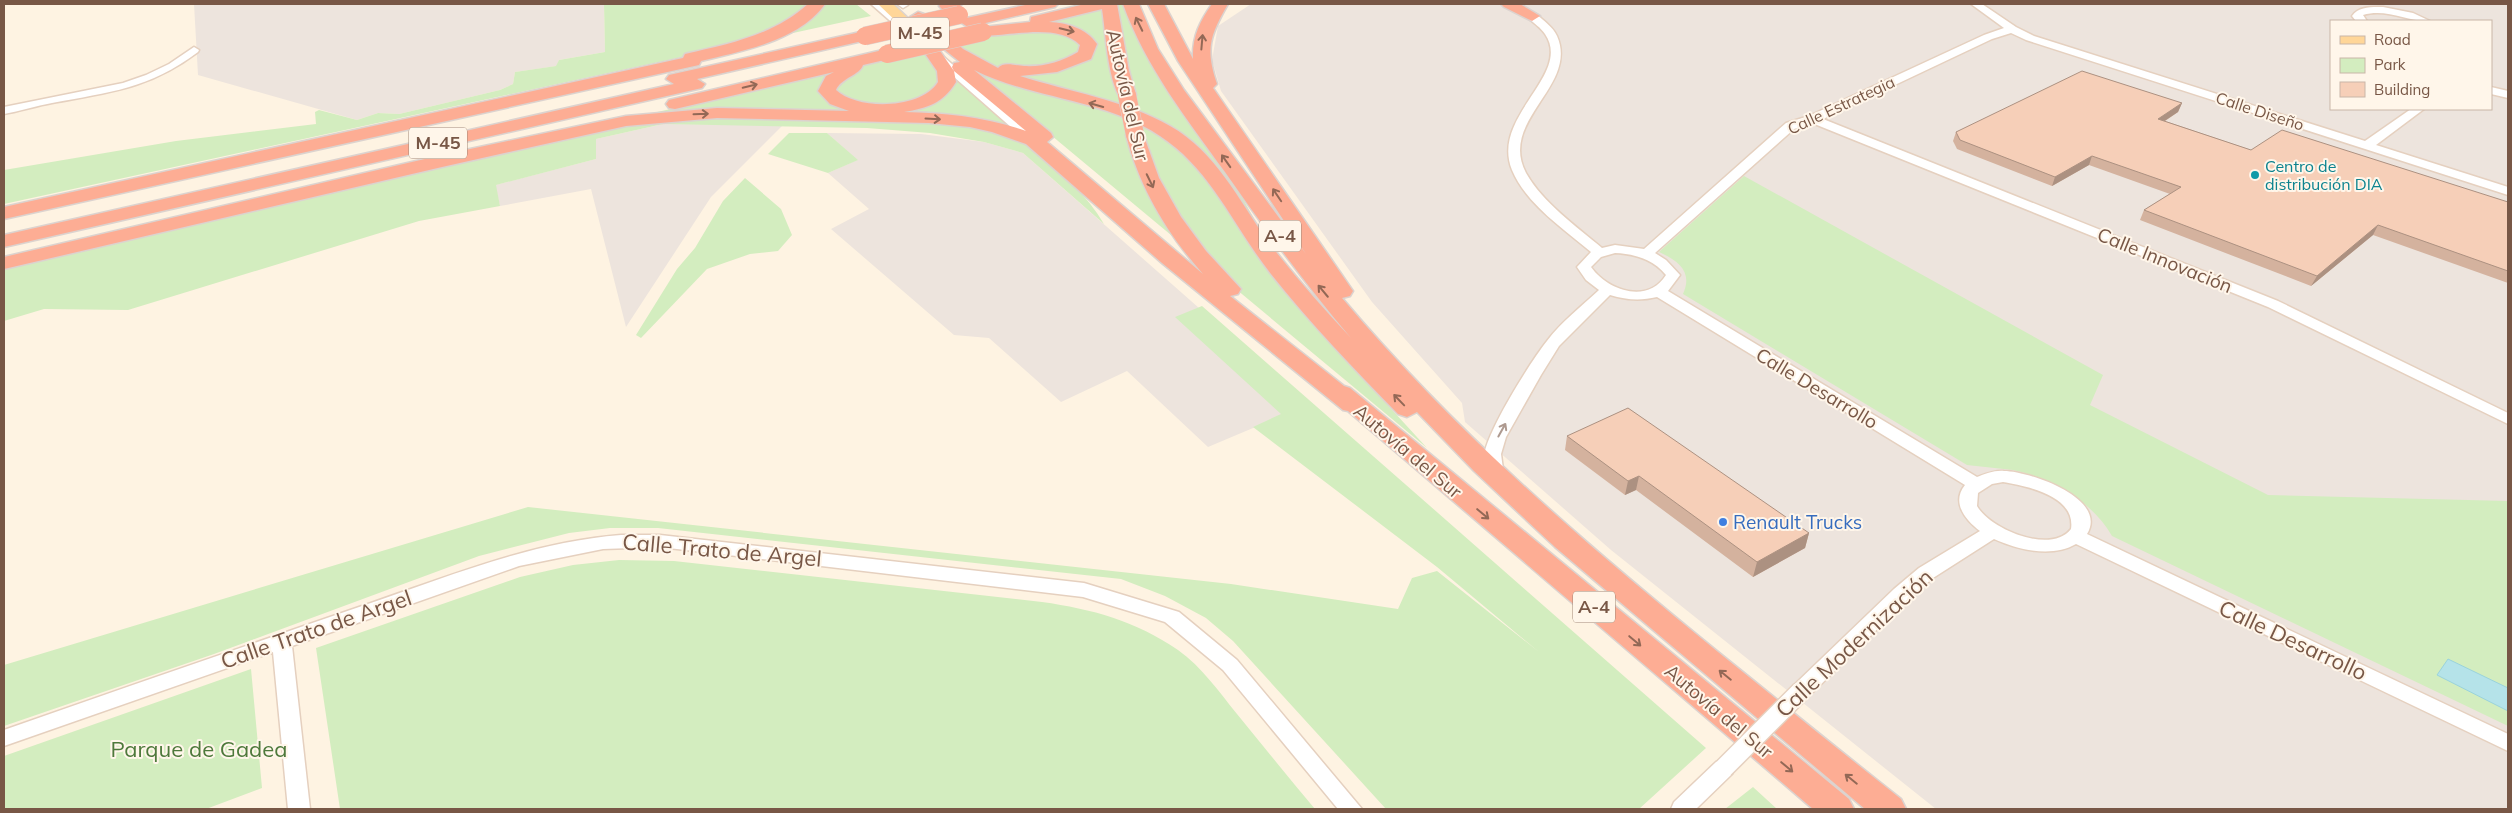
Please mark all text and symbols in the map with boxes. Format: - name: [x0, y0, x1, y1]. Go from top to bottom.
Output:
- road number: M-45: [891, 17, 949, 48]
- one-way arrow: [1134, 17, 1143, 32]
- legend: [2330, 20, 2492, 110]
- one-way arrow: [1058, 26, 1074, 35]
- street label: Autovía del Sur: [1101, 27, 1155, 163]
- text: Road: [2374, 30, 2411, 49]
- one-way arrow: [1197, 35, 1207, 51]
- text: Park: [2374, 55, 2406, 74]
- street label: Calle Estrategia: [1784, 71, 1898, 139]
- text: Building: [2374, 80, 2430, 99]
- one-way arrow: [742, 81, 758, 90]
- street label: Calle Diseño: [2213, 87, 2307, 135]
- one-way arrow: [1088, 99, 1104, 109]
- one-way arrow: [692, 109, 709, 119]
- one-way arrow: [925, 114, 941, 123]
- road number: M-45: [409, 128, 467, 158]
- one-way arrow: [1221, 154, 1231, 168]
- place label: Centro de distribución DIA: [2265, 156, 2383, 194]
- marker: Centro de distribución DIA: [2249, 169, 2261, 181]
- one-way arrow: [1146, 173, 1155, 188]
- one-way arrow: [1272, 188, 1282, 202]
- road number: A-4: [1259, 220, 1301, 252]
- street label: Calle Innovación: [2094, 222, 2236, 298]
- one-way arrow: [1318, 285, 1329, 298]
- street label: Calle Desarrollo: [1752, 342, 1882, 434]
- one-way arrow: [1393, 394, 1405, 407]
- street label: Autovía del Sur: [1349, 399, 1467, 503]
- one-way arrow: [1497, 422, 1507, 437]
- one-way arrow: [1477, 509, 1490, 520]
- place label: Renault Trucks: [1733, 510, 1862, 534]
- marker: Renault Trucks: [1717, 516, 1729, 528]
- street label: Calle Trato de Argel: [621, 527, 823, 573]
- street label: Calle Modernización: [1770, 563, 1938, 723]
- street label: Calle Trato de Argel: [217, 583, 415, 675]
- road number: A-4: [1573, 592, 1615, 622]
- street label: Calle Desarrollo: [2215, 593, 2371, 687]
- one-way arrow: [1628, 635, 1641, 646]
- street label: Autovía del Sur: [1660, 659, 1778, 763]
- one-way arrow: [1719, 670, 1732, 681]
- park label: Parque de Gadea: [110, 735, 288, 763]
- one-way arrow: [1780, 762, 1793, 773]
- one-way arrow: [1844, 773, 1857, 784]

